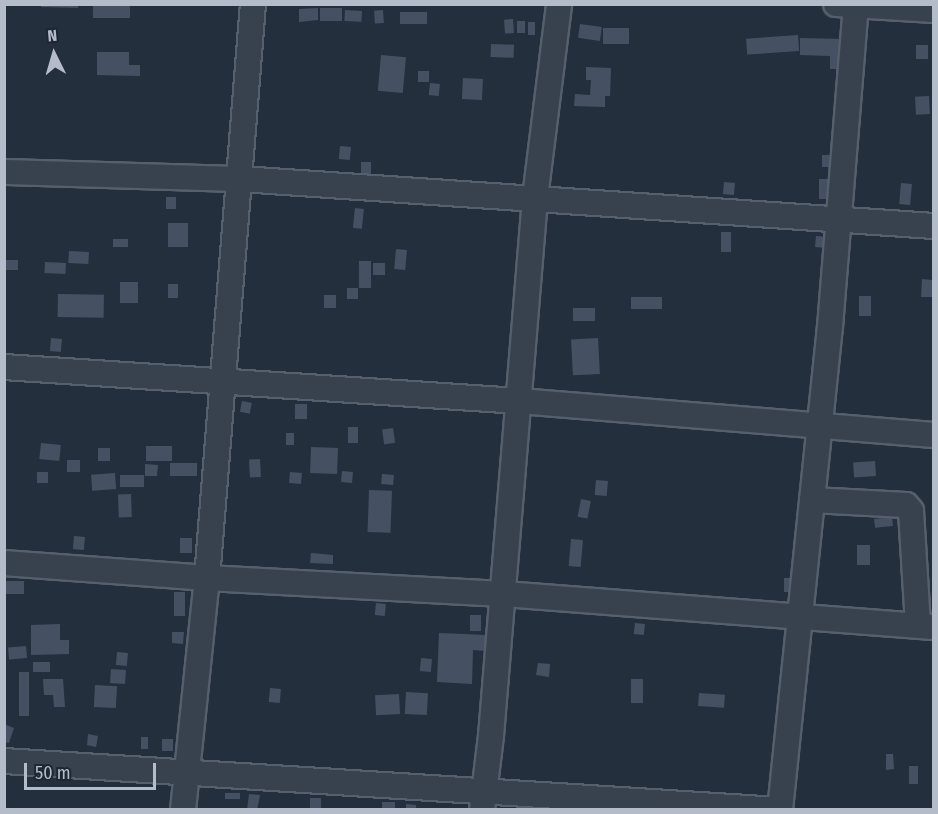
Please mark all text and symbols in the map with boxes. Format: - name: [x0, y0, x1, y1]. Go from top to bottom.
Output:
- north arrow: [24, 24, 84, 84]
- text: N: [47, 26, 58, 45]
- scale bar: [27, 751, 159, 789]
- text: 50 m: [35, 762, 71, 784]

